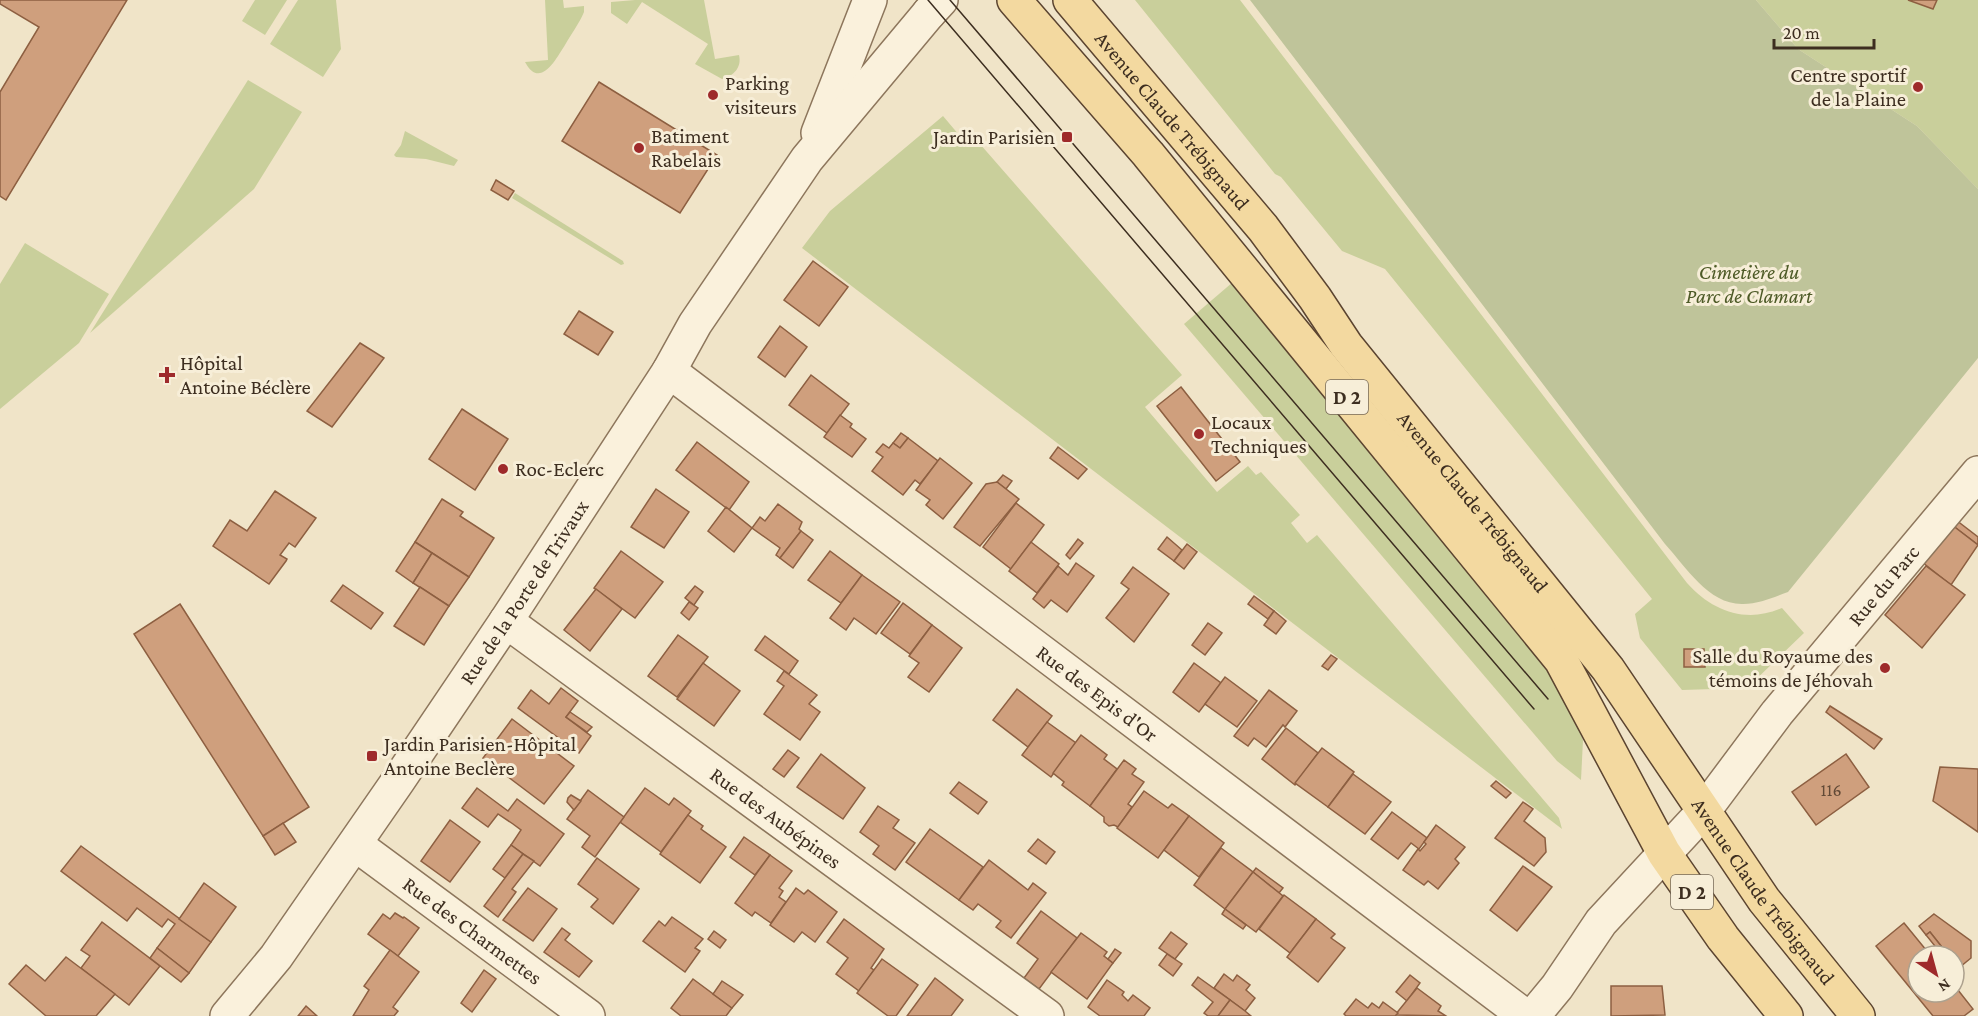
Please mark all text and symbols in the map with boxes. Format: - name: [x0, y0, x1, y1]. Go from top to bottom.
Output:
- scale bar: [1774, 12, 1874, 50]
- text: 20 m: [1783, 23, 1820, 43]
- street label: Avenue Claude Trébignaud: [1090, 27, 1254, 215]
- place label: Centre sportif de la Plaine: [1790, 63, 1908, 111]
- place label: Parking visiteurs: [724, 71, 797, 119]
- marker: Centre sportif de la Plaine: [1911, 80, 1925, 94]
- marker: Parking visiteurs: [706, 88, 720, 102]
- place label: Batiment Rabelais: [651, 124, 730, 172]
- place label: Jardin Parisien: [931, 125, 1055, 149]
- marker: Jardin Parisien: [1060, 130, 1074, 144]
- marker: Batiment Rabelais: [632, 141, 646, 155]
- park label: Cimetière du Parc de Clamart: [1686, 260, 1813, 308]
- place label: Hôpital Antoine Béclère: [180, 351, 311, 399]
- marker: Hôpital Antoine Béclère: [158, 366, 176, 384]
- road number: D 2: [1326, 380, 1368, 414]
- street label: Avenue Claude Trébignaud: [1392, 406, 1553, 597]
- place label: Locaux Techniques: [1211, 410, 1307, 458]
- marker: Locaux Techniques: [1192, 427, 1206, 441]
- place label: Roc-Eclerc: [515, 457, 604, 481]
- marker: Roc-Eclerc: [496, 462, 510, 476]
- street label: Rue de la Porte de Trivaux: [455, 495, 594, 689]
- street label: Rue du Parc: [1843, 540, 1924, 631]
- street label: Rue des Epis d'Or: [1032, 640, 1163, 747]
- place label: Salle du Royaume des témoins de Jéhovah: [1692, 644, 1873, 692]
- marker: Salle du Royaume des témoins de Jéhovah: [1878, 661, 1892, 675]
- place label: Jardin Parisien-Hôpital Antoine Beclère: [382, 732, 576, 780]
- marker: Jardin Parisien-Hôpital Antoine Beclère: [365, 749, 379, 763]
- street label: Rue des Aubépines: [706, 762, 846, 874]
- house number: 116: [1820, 780, 1842, 800]
- street label: Avenue Claude Trébignaud: [1687, 793, 1840, 989]
- street label: Rue des Charmettes: [398, 872, 547, 990]
- road number: D 2: [1671, 875, 1713, 909]
- north arrow: [1906, 944, 1966, 1004]
- text: N: [1935, 976, 1954, 996]

